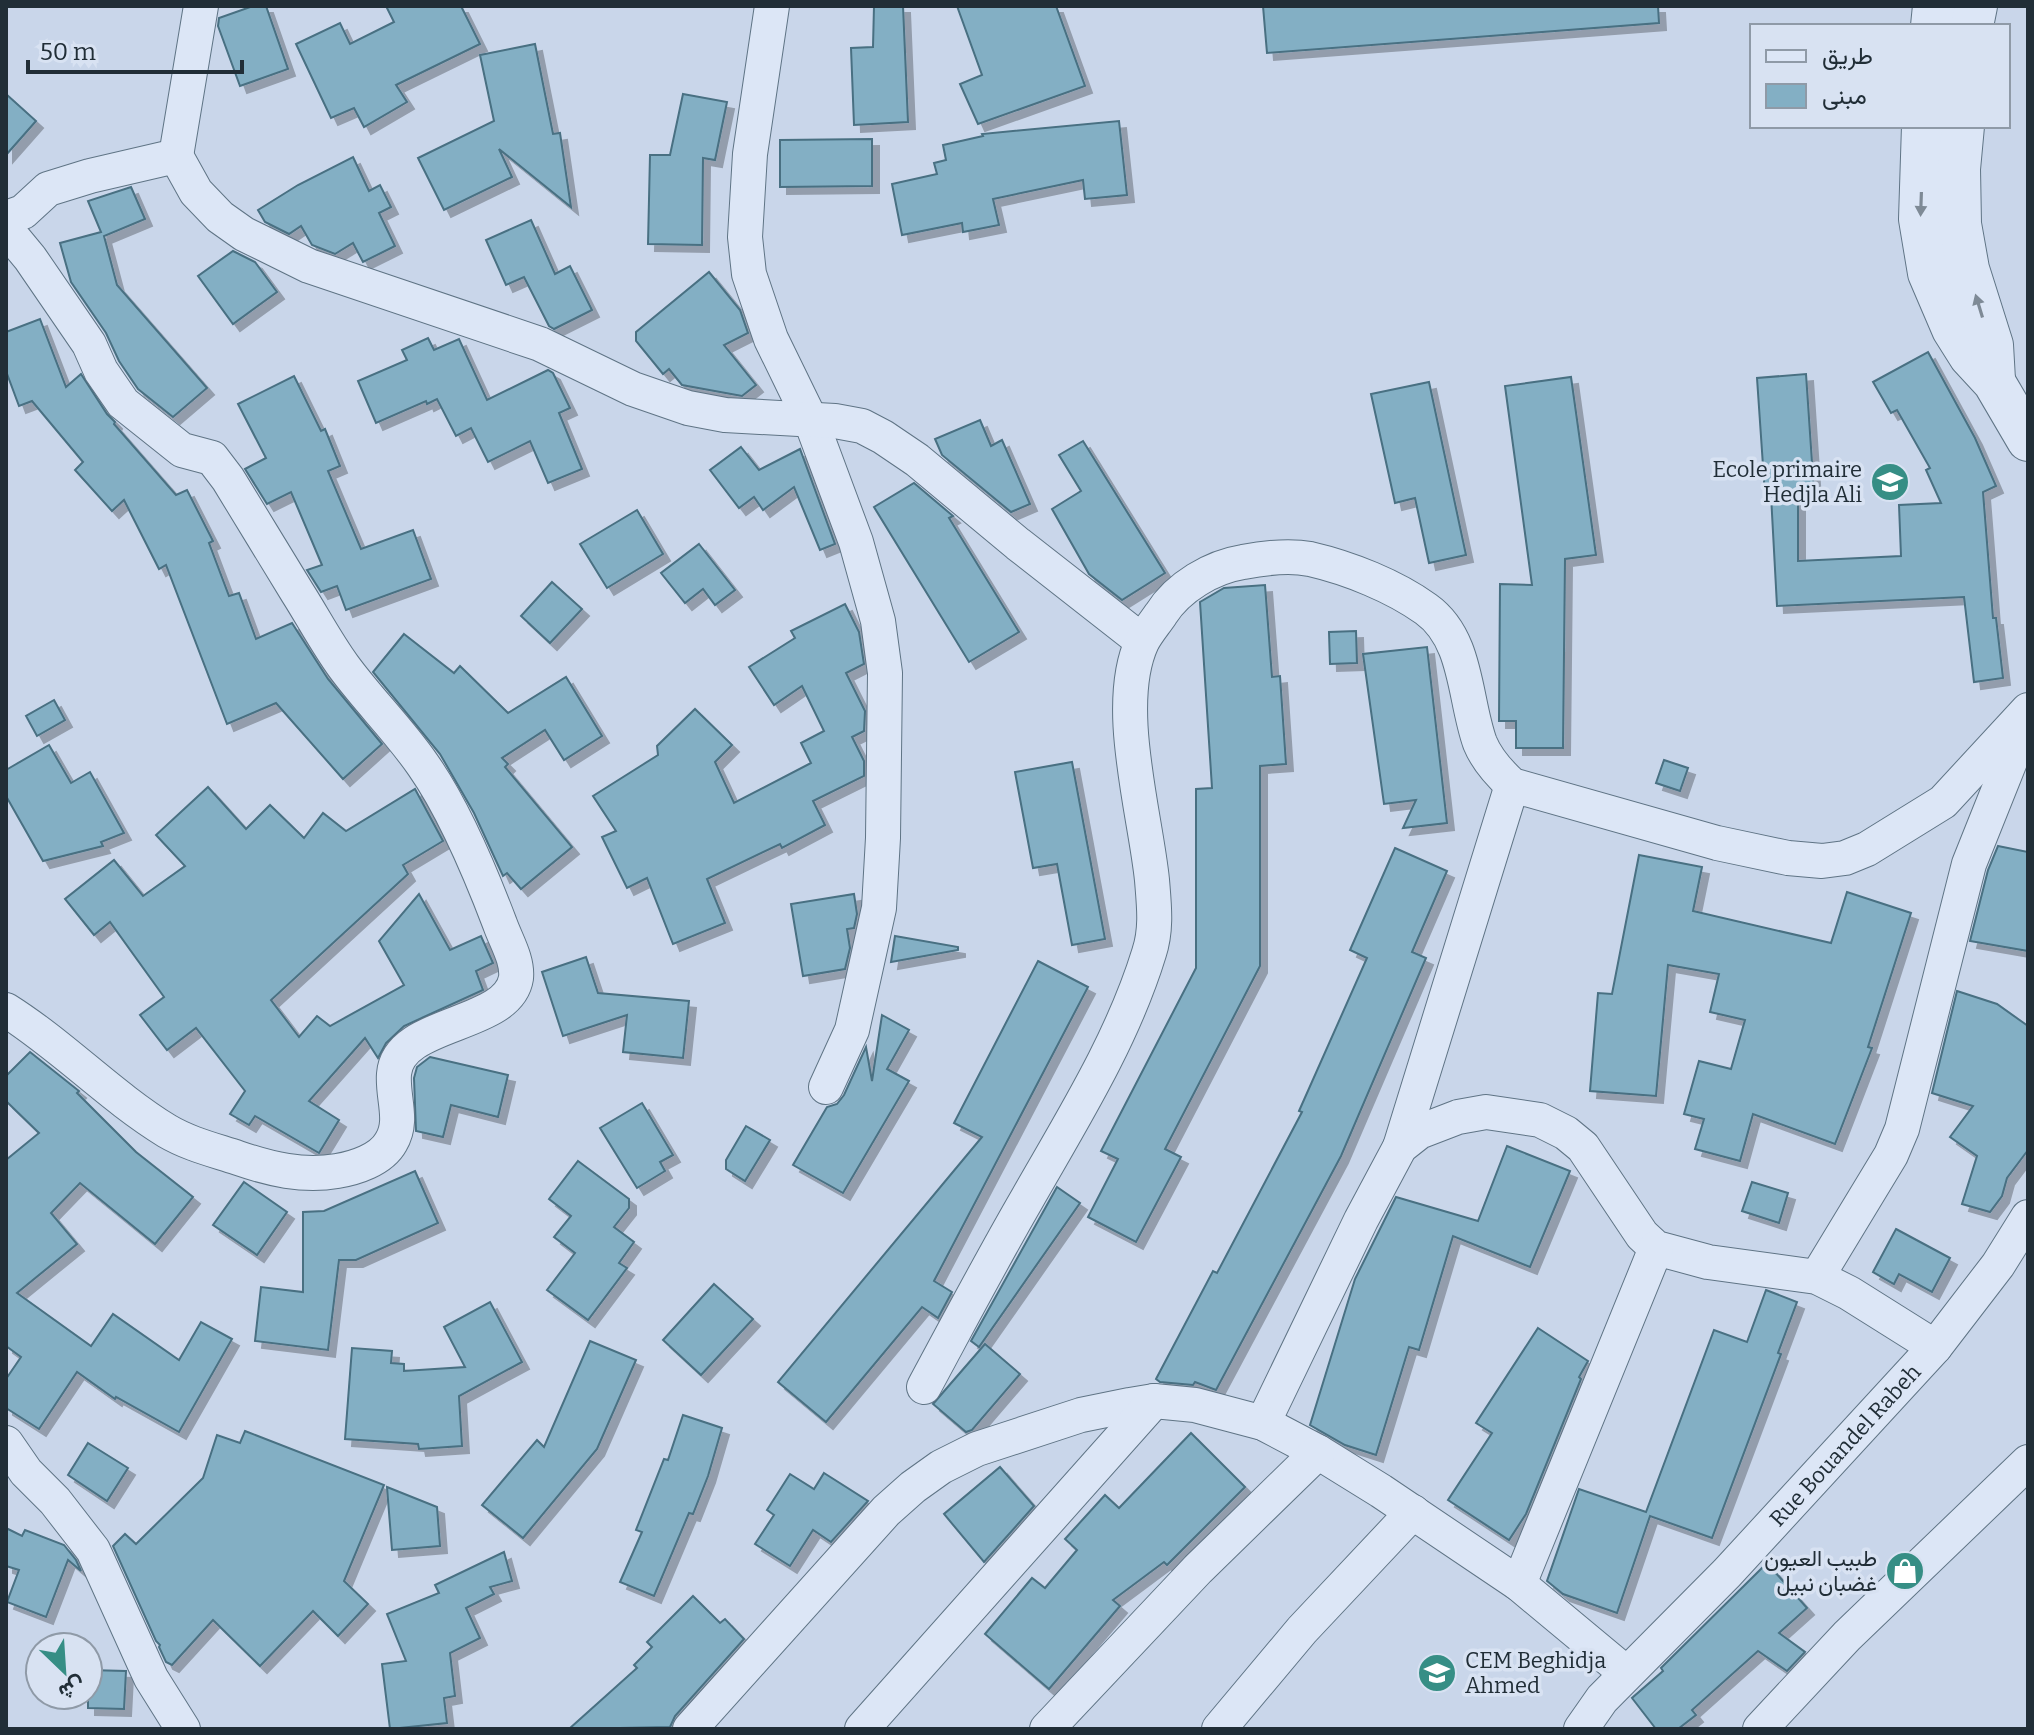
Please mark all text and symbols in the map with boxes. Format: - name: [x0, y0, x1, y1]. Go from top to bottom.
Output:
- scale bar: [28, 24, 242, 74]
- legend: [1750, 24, 2010, 128]
- text: 50 m: [40, 38, 96, 66]
- text: طريق: [1822, 42, 1873, 71]
- text: مبنى: [1822, 82, 1867, 110]
- one-way arrow: [1914, 192, 1927, 217]
- one-way arrow: [1972, 293, 1985, 317]
- place label: Ecole primaire Hedjla Ali: [1712, 456, 1862, 508]
- school or university icon: Ecole primaire Hedjla Ali: [1869, 461, 1911, 503]
- street label: Rue Bouandel Rabeh: [1763, 1358, 1926, 1532]
- place label: طبيب العيون غضبان نبيل: [1764, 1545, 1877, 1597]
- shop icon: طبيب العيون غضبان نبيل: [1884, 1550, 1926, 1592]
- north arrow: [24, 1631, 104, 1711]
- place label: CEM Beghidja Ahmed: [1465, 1647, 1606, 1699]
- school or university icon: CEM Beghidja Ahmed: [1416, 1652, 1458, 1694]
- text: ش: [55, 1671, 90, 1706]

